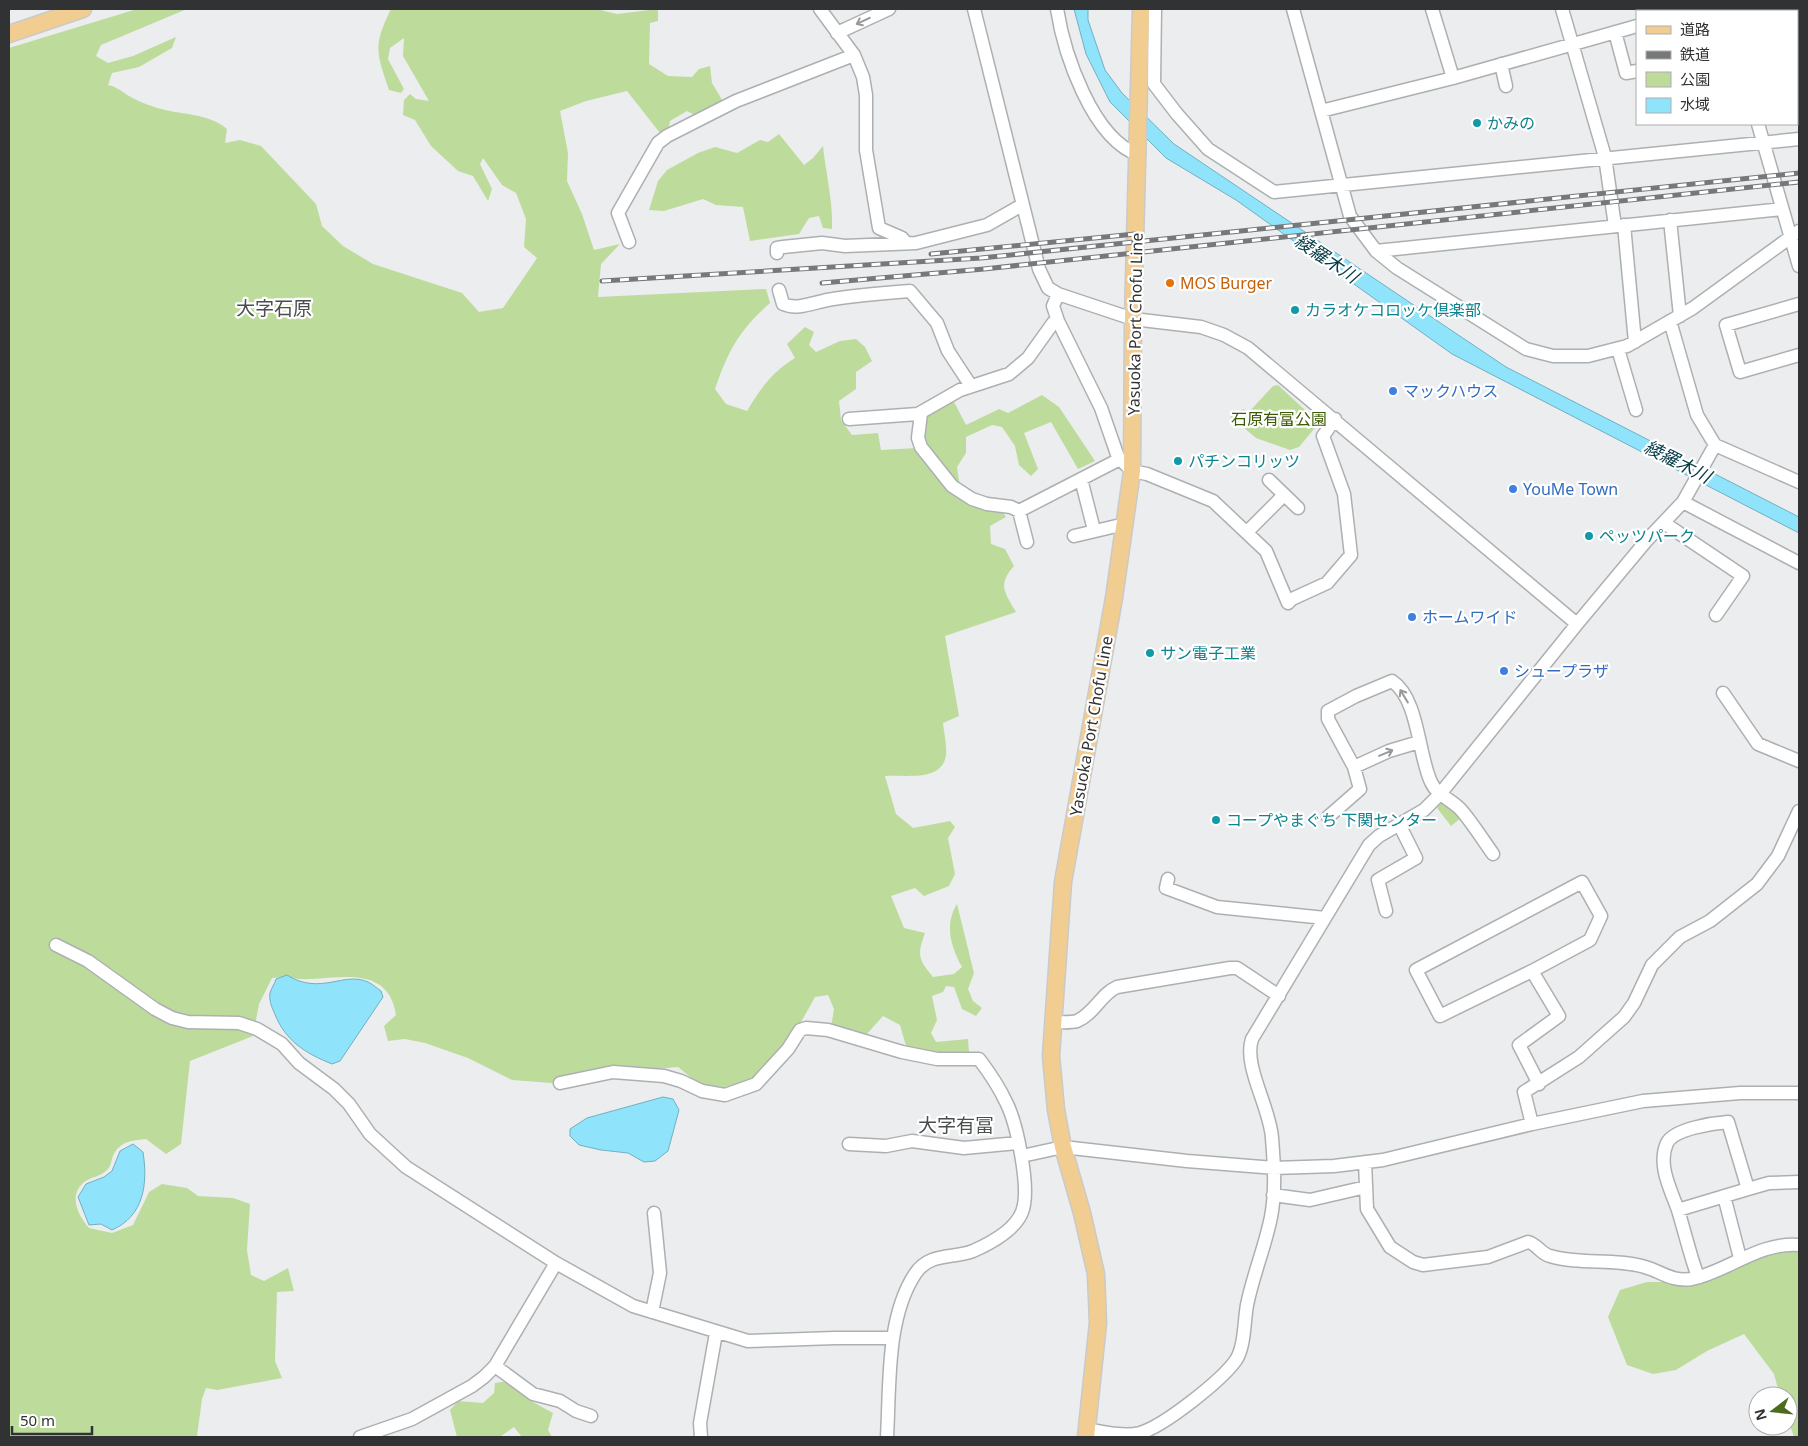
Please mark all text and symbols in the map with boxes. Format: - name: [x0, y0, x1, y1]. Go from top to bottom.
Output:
- legend: [1636, 10, 1798, 125]
- one-way arrow: [856, 17, 871, 26]
- text: 道路: [1680, 19, 1710, 39]
- text: 鉄道: [1680, 44, 1710, 64]
- text: 公園: [1680, 69, 1710, 89]
- text: 水域: [1680, 94, 1710, 114]
- place label: かみの: [1487, 112, 1535, 134]
- marker: かみの: [1471, 117, 1483, 129]
- water label: 綾羅木川: [1290, 228, 1365, 289]
- street label: Yasuoka Port Chofu Line: [1122, 232, 1148, 416]
- place label: MOS Burger: [1180, 272, 1273, 294]
- marker: MOS Burger: [1164, 277, 1176, 289]
- district label: 大字石原: [236, 295, 312, 321]
- place label: カラオケコロッケ倶楽部: [1305, 299, 1481, 321]
- marker: カラオケコロッケ倶楽部: [1289, 304, 1301, 316]
- place label: マックハウス: [1403, 380, 1498, 402]
- marker: マックハウス: [1387, 385, 1399, 397]
- park label: 石原有富公園: [1231, 408, 1327, 430]
- water label: 綾羅木川: [1640, 434, 1717, 489]
- place label: パチンコリッツ: [1188, 450, 1300, 472]
- marker: パチンコリッツ: [1172, 455, 1184, 467]
- place label: YouMe Town: [1523, 478, 1618, 500]
- marker: YouMe Town: [1507, 483, 1519, 495]
- place label: ペッツパーク: [1599, 525, 1695, 547]
- marker: ペッツパーク: [1583, 530, 1595, 542]
- place label: ホームワイド: [1422, 606, 1518, 628]
- marker: ホームワイド: [1406, 611, 1418, 623]
- street label: Yasuoka Port Chofu Line: [1064, 634, 1118, 818]
- place label: サン電子工業: [1160, 642, 1256, 664]
- marker: サン電子工業: [1144, 647, 1156, 659]
- place label: シュープラザ: [1514, 660, 1609, 682]
- marker: シュープラザ: [1498, 665, 1510, 677]
- one-way arrow: [1398, 690, 1408, 704]
- one-way arrow: [1378, 747, 1393, 757]
- place label: コープやまぐち 下関センター: [1226, 809, 1437, 831]
- marker: コープやまぐち 下関センター: [1210, 814, 1222, 826]
- district label: 大字有冨: [918, 1112, 994, 1138]
- north arrow: [1748, 1386, 1798, 1436]
- scale bar: [12, 1404, 92, 1436]
- text: N: [1749, 1407, 1771, 1423]
- text: 50 m: [20, 1410, 55, 1430]

